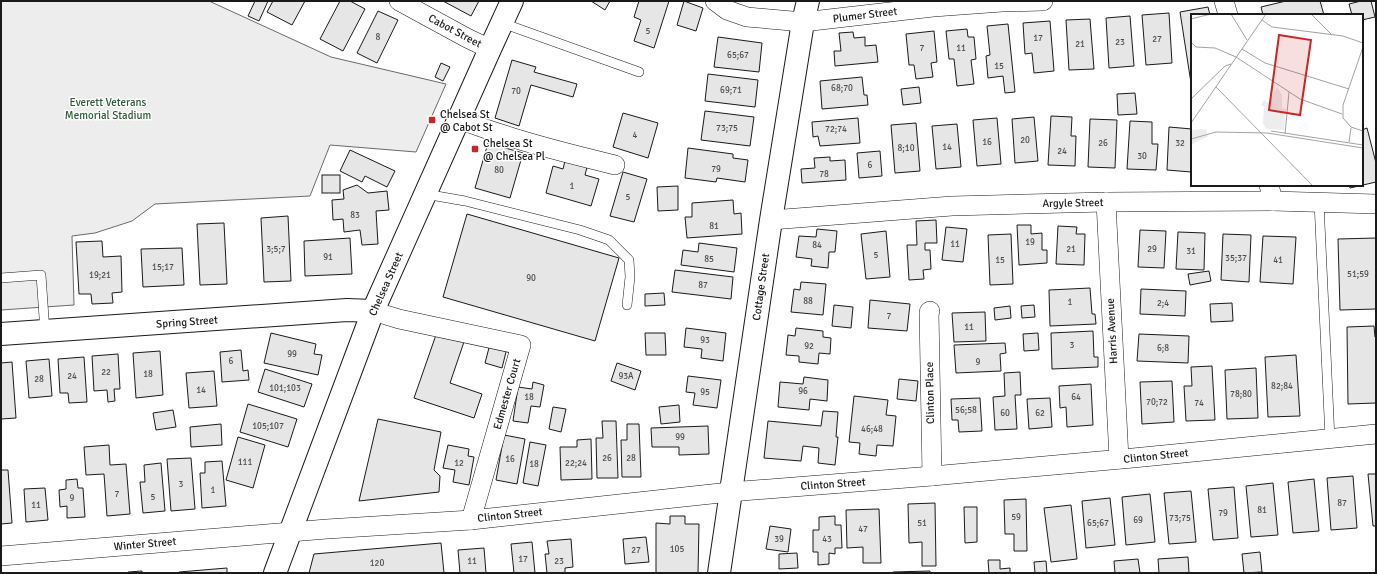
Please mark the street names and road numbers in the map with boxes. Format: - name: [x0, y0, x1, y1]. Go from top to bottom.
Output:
- street label: Plumer Street: [832, 5, 898, 25]
- street label: Cabot Street: [426, 12, 484, 51]
- street label: Argyle Street: [1042, 196, 1104, 210]
- street label: Chelsea Street: [366, 250, 406, 318]
- street label: Cottage Street: [750, 252, 772, 321]
- street label: Harris Avenue: [1104, 298, 1120, 364]
- street label: Spring Street: [156, 313, 219, 331]
- street label: Edmester Court: [491, 357, 523, 431]
- street label: Clinton Place: [923, 362, 937, 424]
- street label: Clinton Street: [1123, 446, 1189, 466]
- street label: Clinton Street: [800, 475, 866, 493]
- street label: Clinton Street: [477, 505, 543, 525]
- street label: Winter Street: [113, 535, 177, 553]

